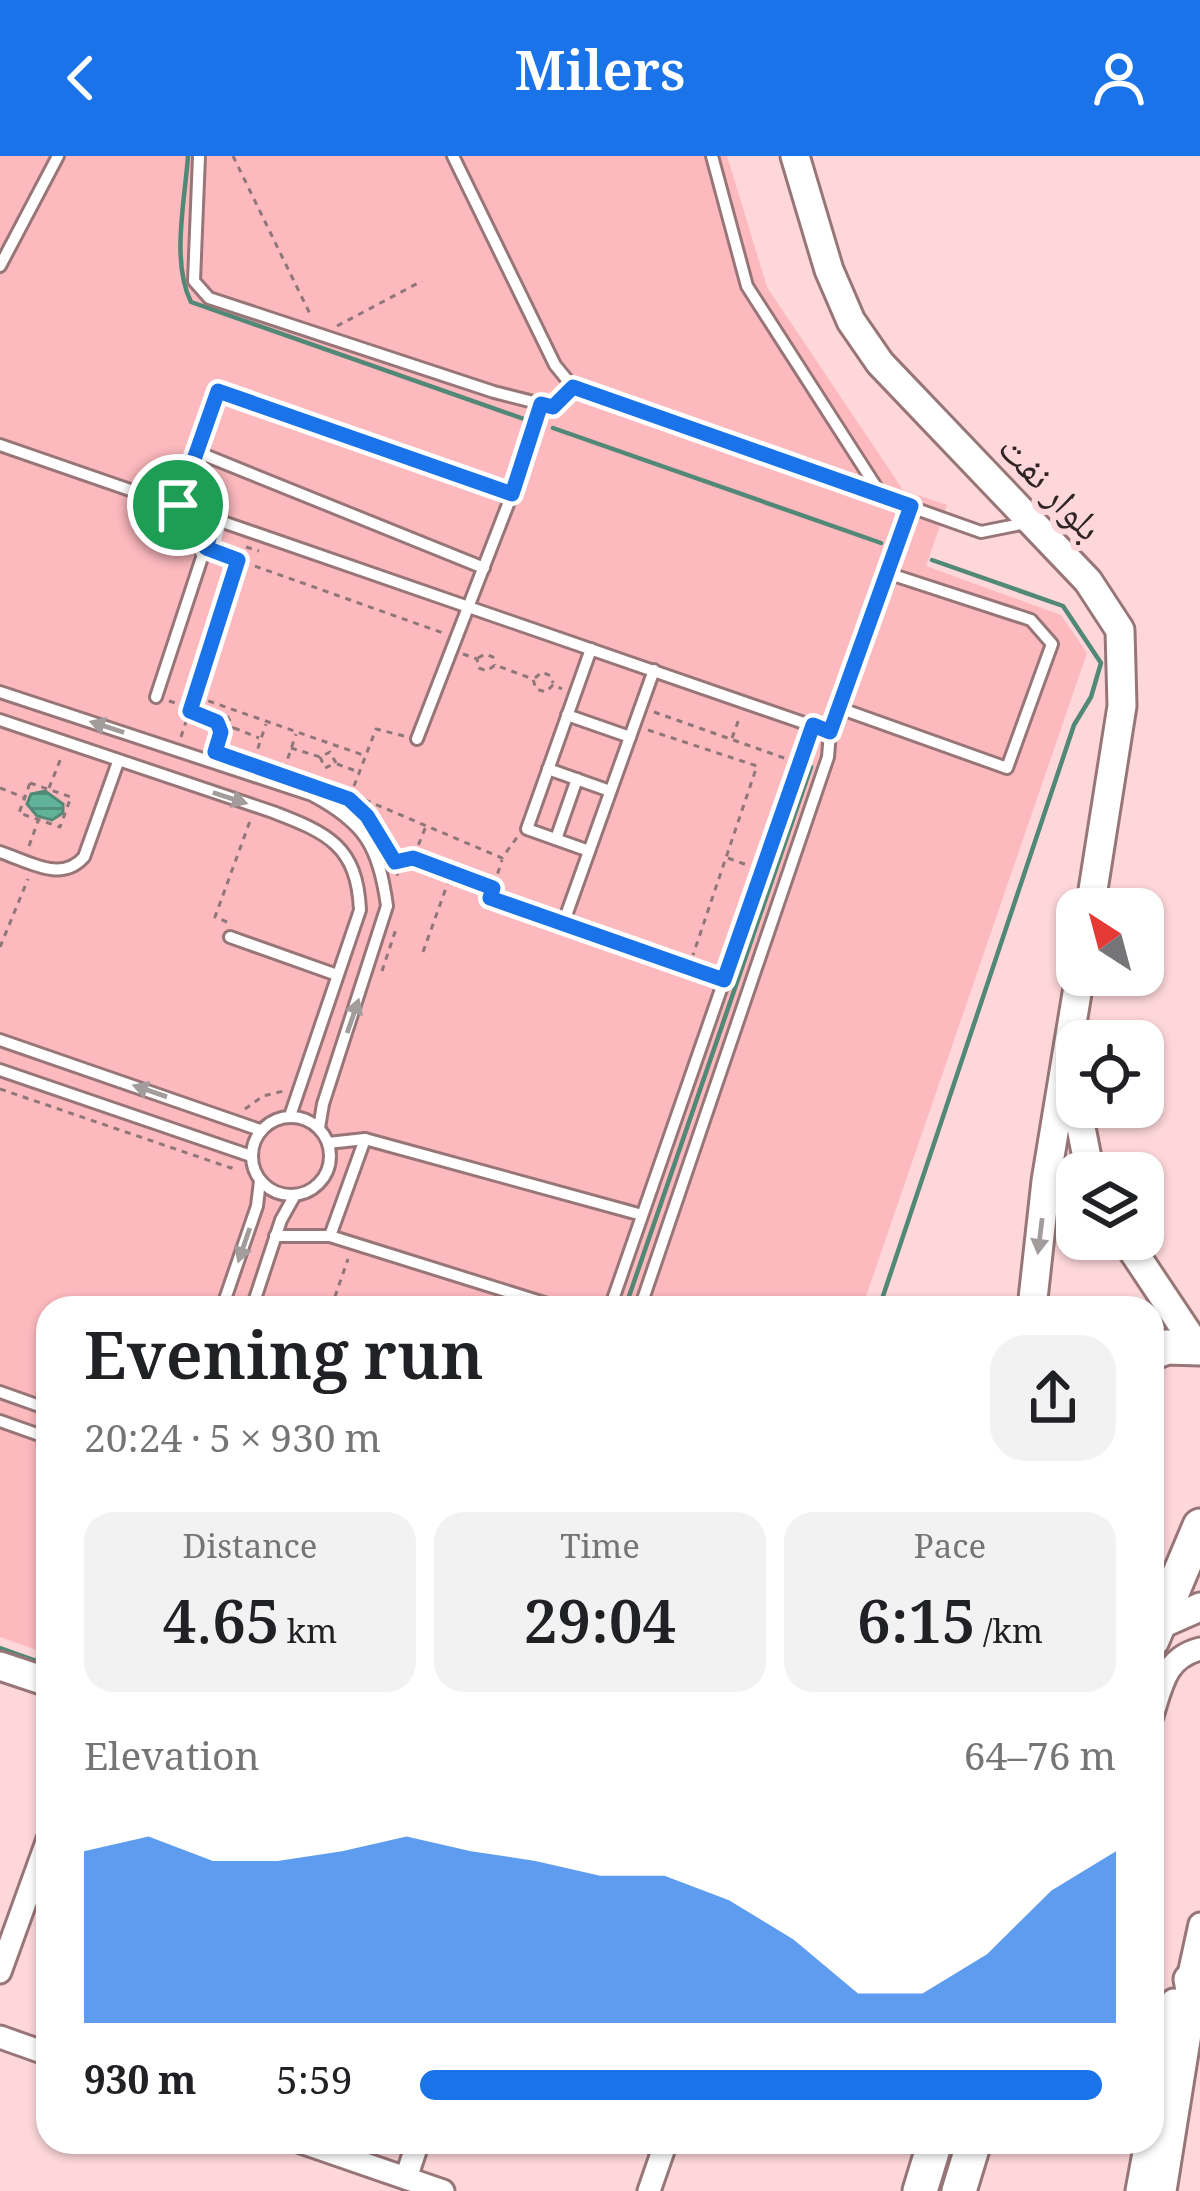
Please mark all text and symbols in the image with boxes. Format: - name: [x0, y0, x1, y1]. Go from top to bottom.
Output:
- text: Milers: [515, 32, 685, 124]
- icon: back: [48, 45, 114, 111]
- icon: person: [1086, 45, 1152, 111]
- street label: بلوار نفت: [978, 421, 1116, 561]
- pin: [127, 454, 229, 556]
- icon: arrive: [145, 472, 211, 538]
- one-way arrow: [88, 716, 125, 735]
- one-way arrow: [212, 790, 249, 809]
- north arrow: [1056, 888, 1164, 996]
- map controls: [1056, 888, 1164, 1260]
- one-way arrow: [345, 998, 363, 1034]
- button: locate: [1056, 1020, 1164, 1128]
- one-way arrow: [132, 1081, 168, 1099]
- button: layers: [1056, 1152, 1164, 1260]
- one-way arrow: [1030, 1218, 1049, 1255]
- one-way arrow: [234, 1227, 252, 1263]
- text: Evening run: [84, 1308, 484, 1421]
- button: share: [990, 1335, 1116, 1461]
- text: 20:24 · 5 × 930 m: [84, 1410, 381, 1477]
- text: Distance: [183, 1523, 317, 1579]
- text: Time: [560, 1523, 640, 1579]
- text: Pace: [914, 1523, 986, 1579]
- text: 4.65: [163, 1579, 279, 1681]
- text: 29:04: [524, 1579, 676, 1681]
- text: 6:15: [857, 1579, 976, 1681]
- text: km: [279, 1608, 337, 1664]
- text: /km: [976, 1608, 1043, 1664]
- text: Elevation: [84, 1728, 260, 1795]
- text: 64–76 m: [964, 1728, 1116, 1795]
- text: 930 m: [84, 2052, 196, 2119]
- text: 5:59: [276, 2052, 353, 2119]

